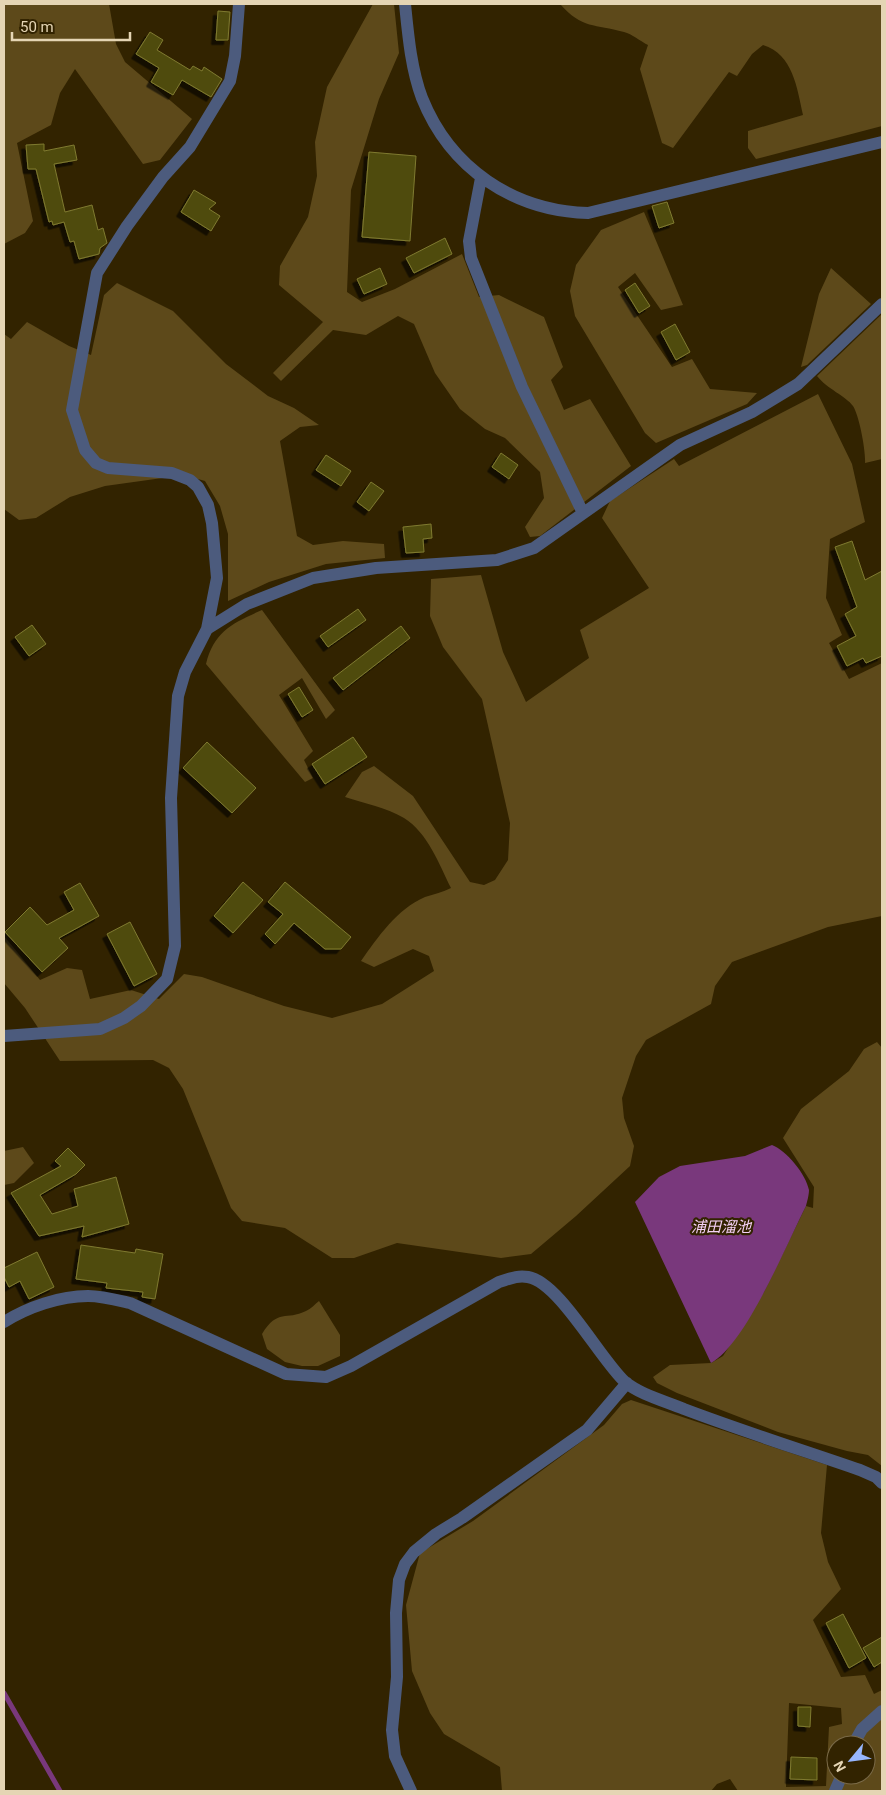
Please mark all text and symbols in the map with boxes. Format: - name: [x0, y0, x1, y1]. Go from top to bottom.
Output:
- scale bar: [12, 10, 130, 42]
- text: 50 m: [20, 18, 54, 36]
- water label: 浦田溜池: [691, 1218, 753, 1236]
- north arrow: [826, 1735, 876, 1785]
- text: N: [830, 1758, 849, 1775]

